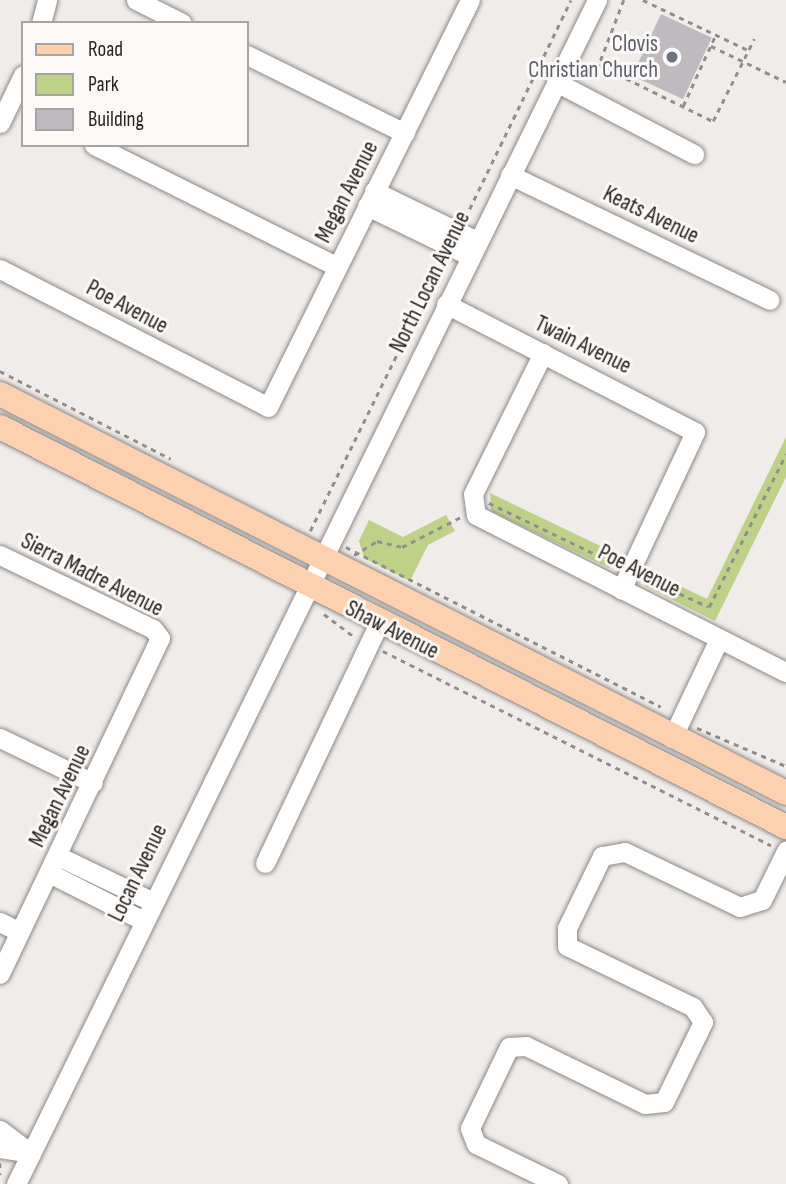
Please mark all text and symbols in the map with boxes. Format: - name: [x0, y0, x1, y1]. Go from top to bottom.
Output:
- legend: [21, 21, 248, 147]
- place label: Clovis Christian Church: [528, 30, 658, 84]
- text: Road: [88, 37, 123, 62]
- marker: Clovis Christian Church: [664, 49, 680, 65]
- text: Park: [88, 72, 119, 97]
- text: Building: [88, 107, 144, 132]
- street label: Megan Avenue: [310, 137, 384, 247]
- street label: Keats Avenue: [599, 180, 703, 250]
- street label: North Locan Avenue: [384, 207, 476, 357]
- street label: Poe Avenue: [81, 274, 173, 340]
- street label: Twain Avenue: [530, 310, 636, 380]
- street label: Sierra Madre Avenue: [16, 527, 168, 623]
- street label: Poe Avenue: [593, 539, 685, 603]
- street label: Shaw Avenue: [341, 595, 443, 665]
- street label: Megan Avenue: [23, 740, 97, 852]
- street label: Locan Avenue: [103, 820, 173, 926]

